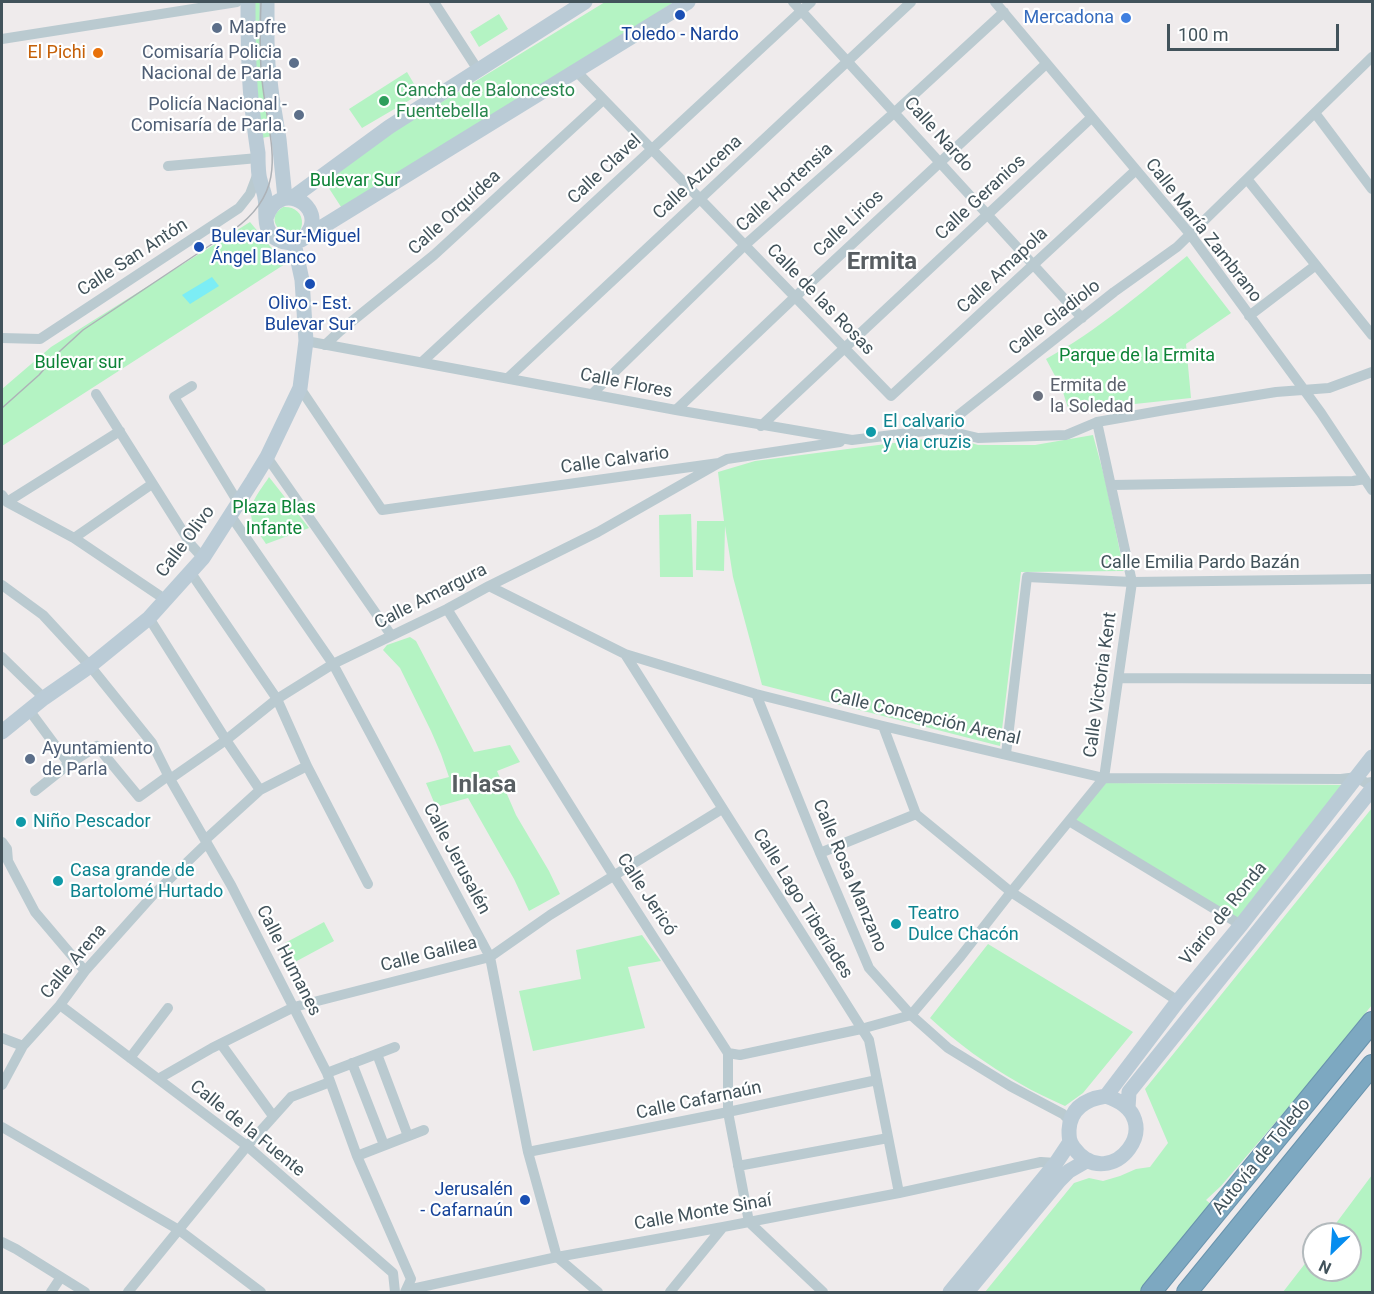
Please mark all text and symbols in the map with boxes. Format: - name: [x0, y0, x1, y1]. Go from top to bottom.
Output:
- place label: Mercadona: [1023, 7, 1114, 29]
- marker: Toledo - Nardo: [673, 8, 687, 22]
- marker: Mercadona: [1119, 11, 1133, 25]
- scale bar: [1170, 12, 1342, 50]
- place label: Mapfre: [229, 17, 286, 39]
- marker: Mapfre: [210, 21, 224, 35]
- place label: Toledo - Nardo: [621, 24, 739, 46]
- text: 100 m: [1178, 24, 1229, 45]
- place label: El Pichi: [27, 42, 86, 64]
- place label: Comisaría Policia Nacional de Parla: [141, 42, 282, 84]
- marker: El Pichi: [91, 46, 105, 60]
- marker: Comisaría Policia Nacional de Parla: [287, 56, 301, 70]
- place label: Cancha de Baloncesto Fuentebella: [396, 80, 575, 122]
- street label: Calle Nardo: [899, 93, 977, 177]
- place label: Policía Nacional - Comisaría de Parla.: [131, 94, 287, 136]
- marker: Cancha de Baloncesto Fuentebella: [377, 94, 391, 108]
- marker: Policía Nacional - Comisaría de Parla.: [292, 108, 306, 122]
- street label: Calle Clavel: [564, 131, 646, 209]
- street label: Calle Azucena: [649, 131, 747, 225]
- street label: Calle Hortensia: [732, 139, 838, 237]
- street label: Calle Geranios: [931, 151, 1031, 245]
- street label: Calle María Zambrano: [1140, 155, 1266, 307]
- street label: Calle Orquídea: [404, 166, 506, 260]
- park label: Bulevar Sur: [310, 170, 400, 192]
- street label: Calle Lirios: [809, 186, 889, 262]
- street label: Calle San Antón: [74, 214, 192, 302]
- street label: Calle Amapola: [953, 224, 1053, 318]
- place label: Bulevar Sur-Miguel Ángel Blanco: [211, 226, 361, 268]
- marker: Bulevar Sur-Miguel Ángel Blanco: [192, 240, 206, 254]
- street label: Calle de las Rosas: [761, 240, 879, 360]
- district label: Ermita: [847, 249, 917, 277]
- street label: Calle Gladiolo: [1005, 276, 1105, 360]
- marker: Olivo - Est. Bulevar Sur: [303, 277, 317, 291]
- place label: Olivo - Est. Bulevar Sur: [265, 293, 355, 336]
- park label: Parque de la Ermita: [1059, 345, 1215, 367]
- park label: Bulevar sur: [34, 352, 124, 374]
- street label: Calle Flores: [578, 364, 674, 404]
- place label: Ermita de la Soledad: [1050, 375, 1134, 418]
- marker: Ermita de la Soledad: [1031, 389, 1045, 403]
- place label: El calvario y via cruzis: [883, 411, 971, 454]
- marker: El calvario y via cruzis: [864, 425, 878, 439]
- street label: Calle Calvario: [559, 443, 671, 479]
- park label: Plaza Blas Infante: [232, 497, 316, 540]
- street label: Calle Olivo: [152, 502, 220, 582]
- street label: Calle Emilia Pardo Bazán: [1100, 552, 1300, 574]
- street label: Calle Amargura: [371, 559, 491, 635]
- street label: Calle Victoria Kent: [1080, 611, 1122, 759]
- street label: Calle Concepción Arenal: [828, 686, 1022, 750]
- place label: Ayuntamiento de Parla: [42, 738, 153, 780]
- marker: Ayuntamiento de Parla: [23, 752, 37, 766]
- district label: Inlasa: [452, 772, 516, 800]
- street label: Calle Rosa Manzano: [807, 797, 891, 955]
- street label: Calle Jerusalén: [418, 800, 494, 918]
- place label: Niño Pescador: [33, 811, 151, 833]
- marker: Niño Pescador: [14, 815, 28, 829]
- street label: Calle Lago Tiberíades: [747, 825, 857, 983]
- street label: Calle Jericó: [611, 850, 681, 940]
- street label: Viario de Ronda: [1176, 858, 1272, 970]
- place label: Casa grande de Bartolomé Hurtado: [70, 860, 223, 902]
- marker: Casa grande de Bartolomé Hurtado: [51, 874, 65, 888]
- street label: Calle Humanes: [251, 902, 325, 1020]
- place label: Teatro Dulce Chacón: [908, 903, 1019, 946]
- marker: Teatro Dulce Chacón: [889, 917, 903, 931]
- street label: Calle Arena: [36, 920, 112, 1004]
- street label: Calle Galilea: [378, 933, 480, 977]
- street label: Calle de la Fuente: [185, 1076, 309, 1182]
- street label: Calle Cafarnaún: [634, 1077, 764, 1125]
- street label: Autovía de Toledo: [1208, 1094, 1316, 1220]
- place label: Jerusalén - Cafarnaún: [420, 1179, 513, 1222]
- street label: Calle Monte Sinaí: [633, 1190, 773, 1236]
- marker: Jerusalén - Cafarnaún: [518, 1193, 532, 1207]
- north arrow: [1302, 1222, 1362, 1282]
- text: N: [1316, 1256, 1334, 1278]

